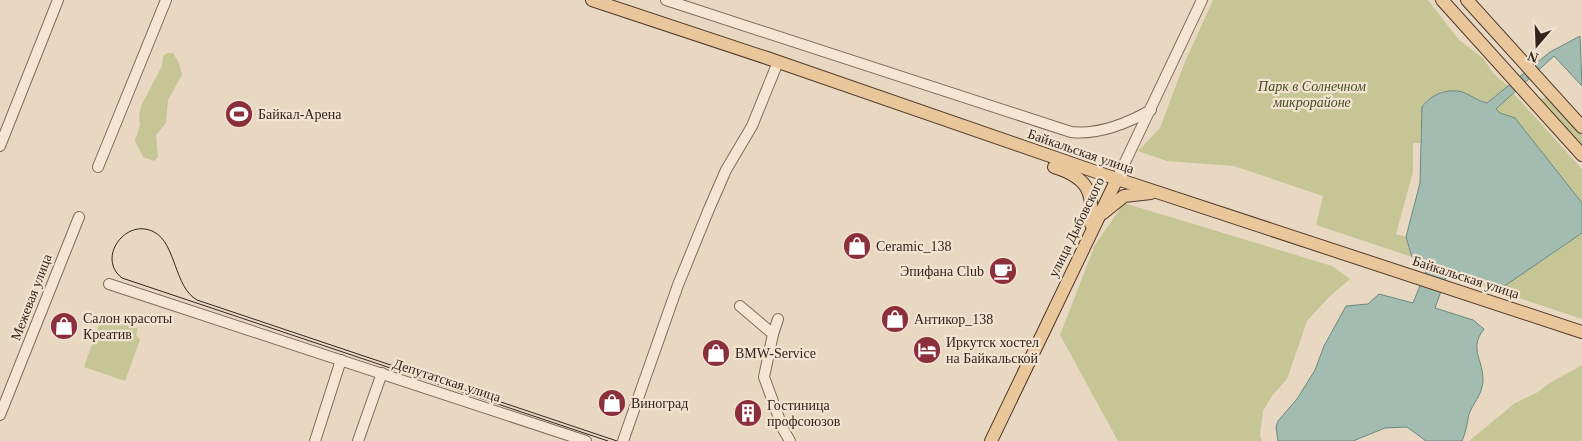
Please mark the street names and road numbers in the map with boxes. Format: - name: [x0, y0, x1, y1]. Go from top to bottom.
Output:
- street label: Байкальская улица: [1026, 126, 1137, 177]
- street label: улица Дыбовского: [1046, 175, 1107, 280]
- street label: Межевая улица: [8, 251, 55, 342]
- street label: Байкальская улица: [1410, 253, 1522, 302]
- street label: Депутатская улица: [391, 356, 503, 405]

